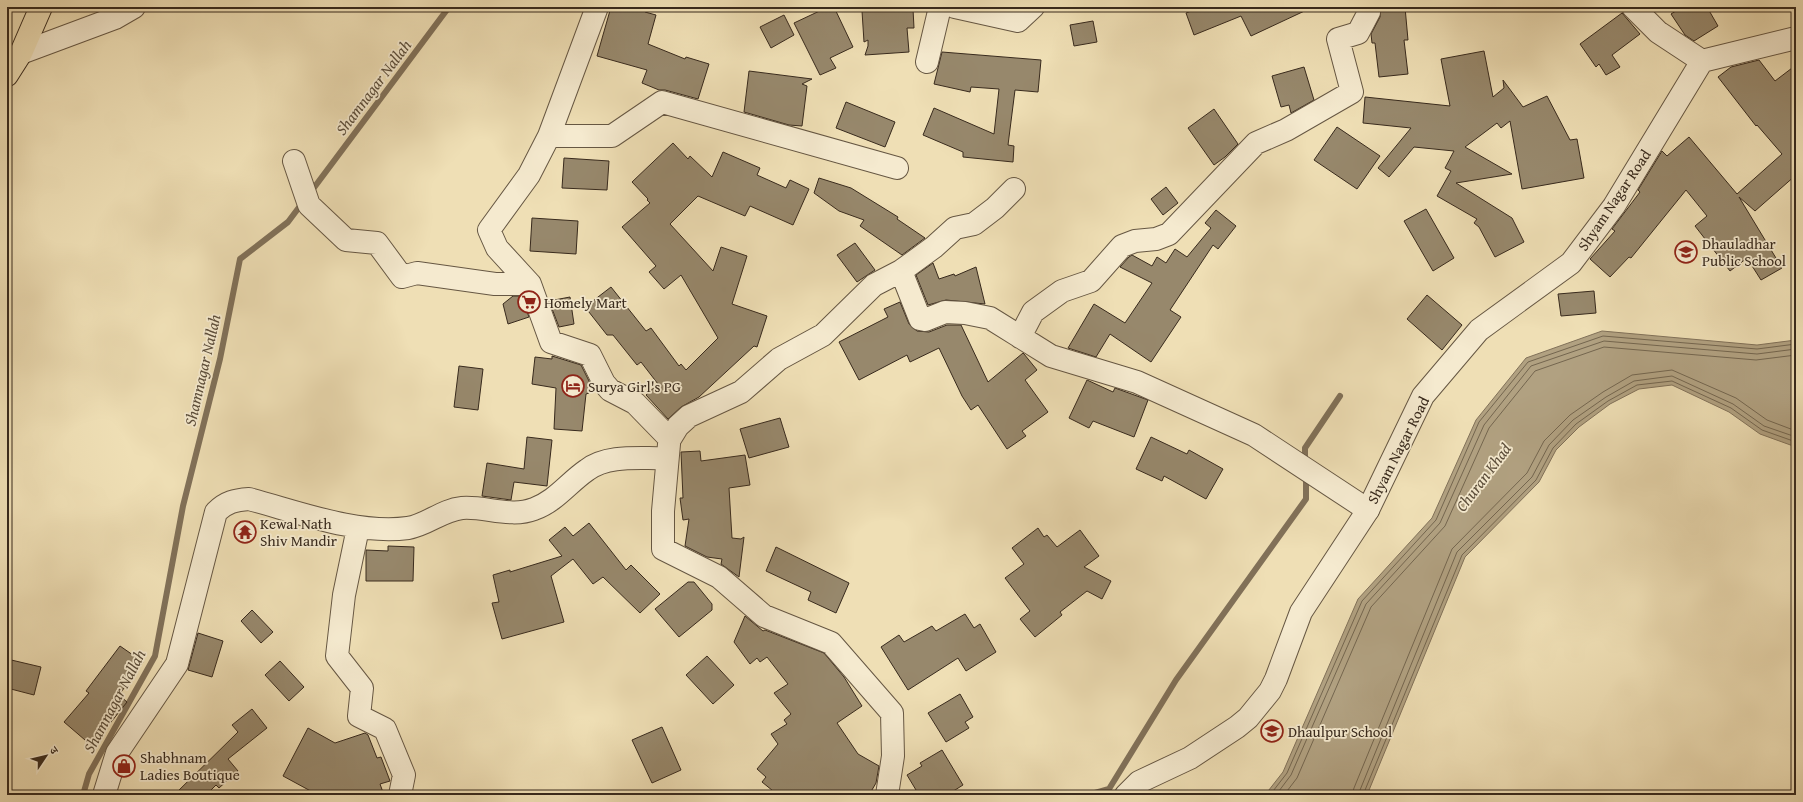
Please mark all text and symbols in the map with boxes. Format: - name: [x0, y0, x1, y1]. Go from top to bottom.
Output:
- water label: Shamnagar Nallah: [329, 34, 417, 140]
- street label: Shyam Nagar Road: [1572, 145, 1656, 255]
- place label: Dhauladhar Public School: [1702, 233, 1786, 271]
- school or university icon: Dhauladhar Public School: [1673, 239, 1699, 265]
- supermarket icon: Homely Mart: [516, 289, 542, 315]
- place label: Homely Mart: [544, 292, 627, 313]
- water label: Shamnagar Nallah: [177, 312, 227, 428]
- hotel icon: Surya Girl's PG: [560, 373, 586, 399]
- place label: Surya Girl's PG: [588, 376, 681, 397]
- street label: Shyam Nagar Road: [1362, 393, 1434, 507]
- water label: Churan Khad: [1449, 437, 1517, 516]
- place label: Kewal Nath Shiv Mandir: [260, 513, 337, 551]
- temple icon: Kewal Nath Shiv Mandir: [232, 519, 258, 545]
- water label: Shamnagar Nallah: [77, 645, 151, 757]
- school or university icon: Dhaulpur School: [1259, 718, 1285, 744]
- place label: Dhaulpur School: [1288, 721, 1392, 742]
- north arrow: [26, 736, 66, 776]
- text: उ: [45, 743, 63, 758]
- place label: Shabhnam Ladies Boutique: [140, 747, 240, 785]
- shop icon: Shabhnam Ladies Boutique: [111, 753, 137, 779]

